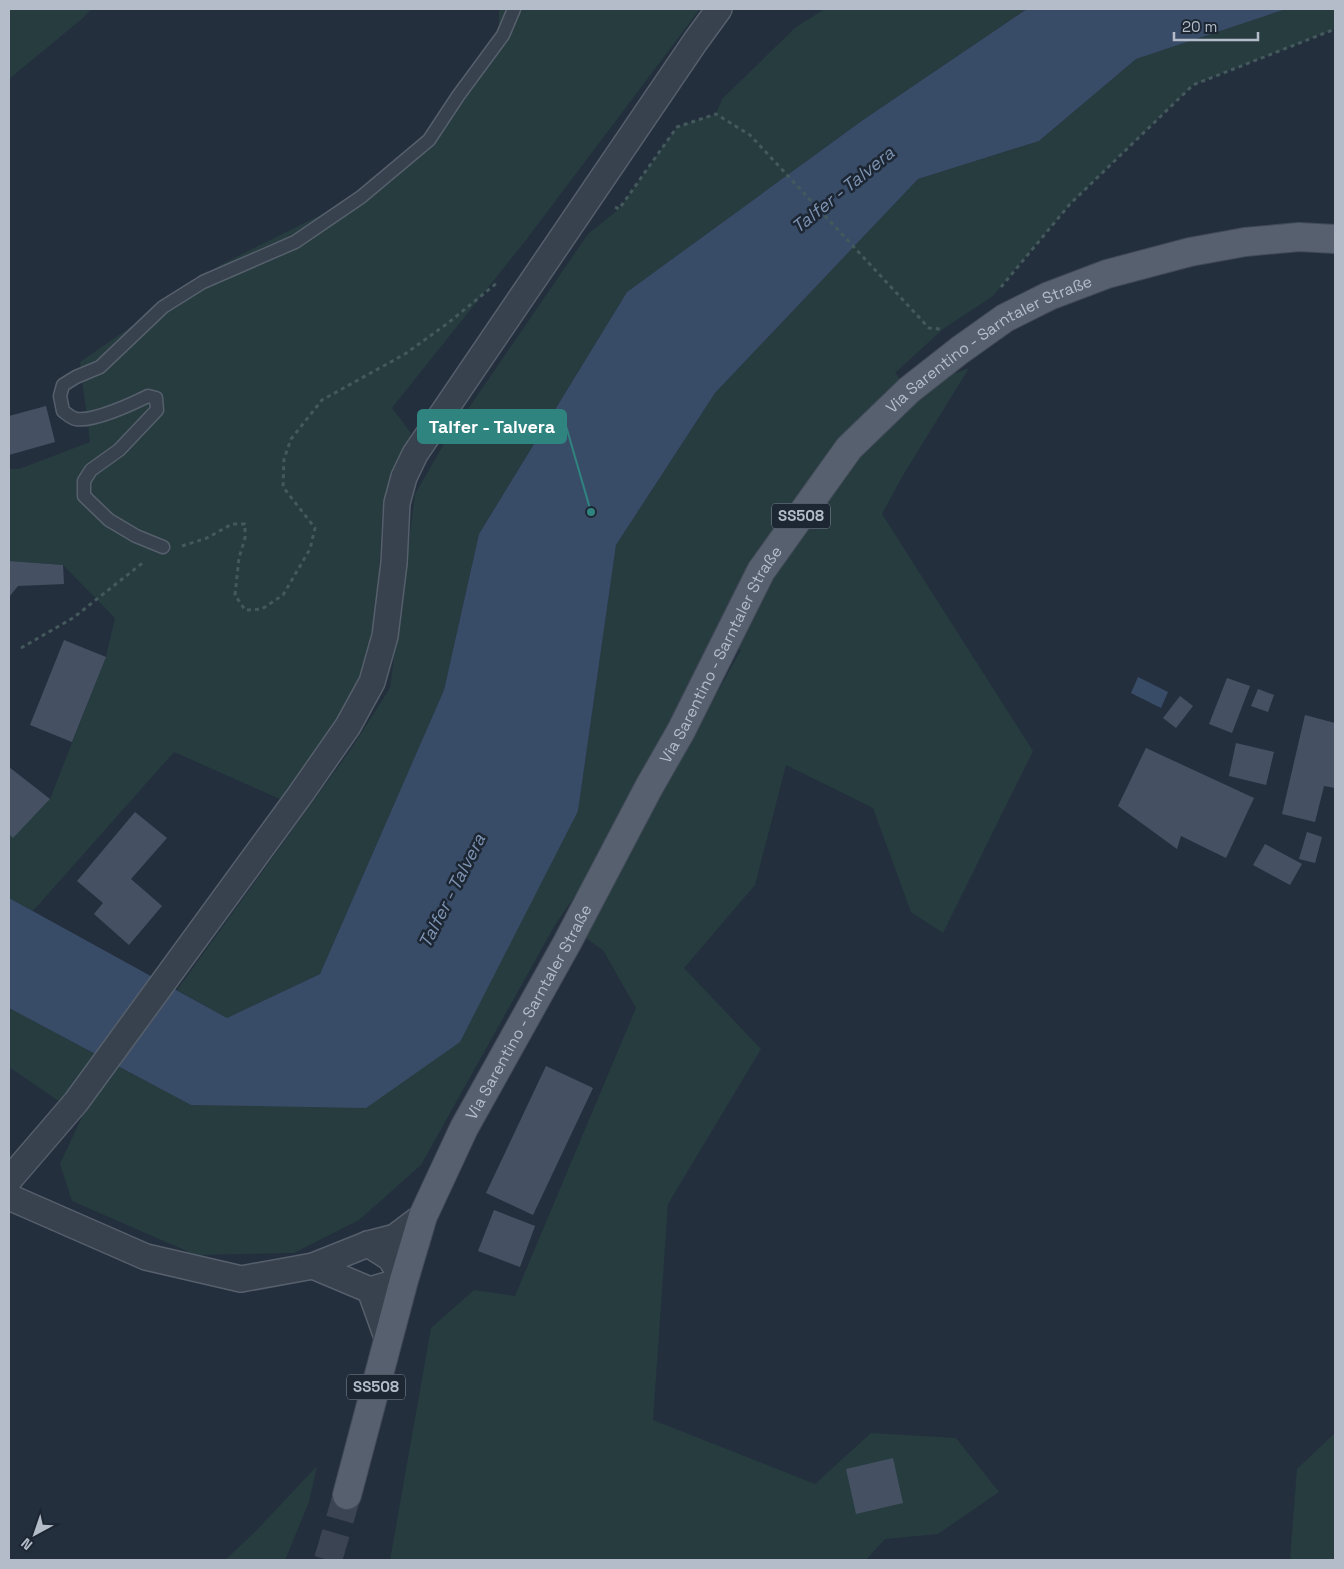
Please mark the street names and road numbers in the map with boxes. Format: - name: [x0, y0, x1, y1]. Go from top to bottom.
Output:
- street label: Via Sarentino - Sarntaler Straße: [881, 271, 1095, 418]
- road number: SS508: [772, 504, 830, 528]
- street label: Via Sarentino - Sarntaler Straße: [655, 542, 787, 767]
- street label: Via Sarentino - Sarntaler Straße: [461, 901, 597, 1124]
- road number: SS508: [347, 1374, 405, 1400]

